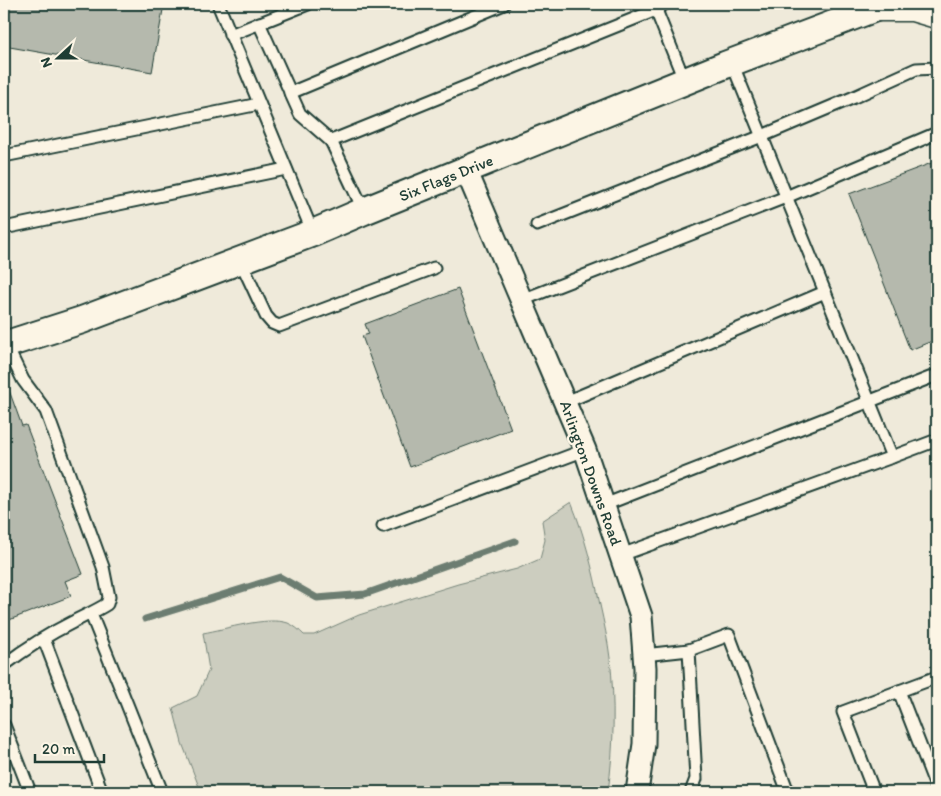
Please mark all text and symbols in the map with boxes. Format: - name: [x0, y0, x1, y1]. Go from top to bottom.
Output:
- north arrow: [32, 32, 82, 82]
- text: N: [37, 55, 56, 70]
- street label: Six Flags Drive: [396, 150, 496, 206]
- street label: Arlington Downs Road: [556, 398, 626, 548]
- scale bar: [35, 731, 104, 763]
- text: 20 m: [42, 740, 76, 758]

